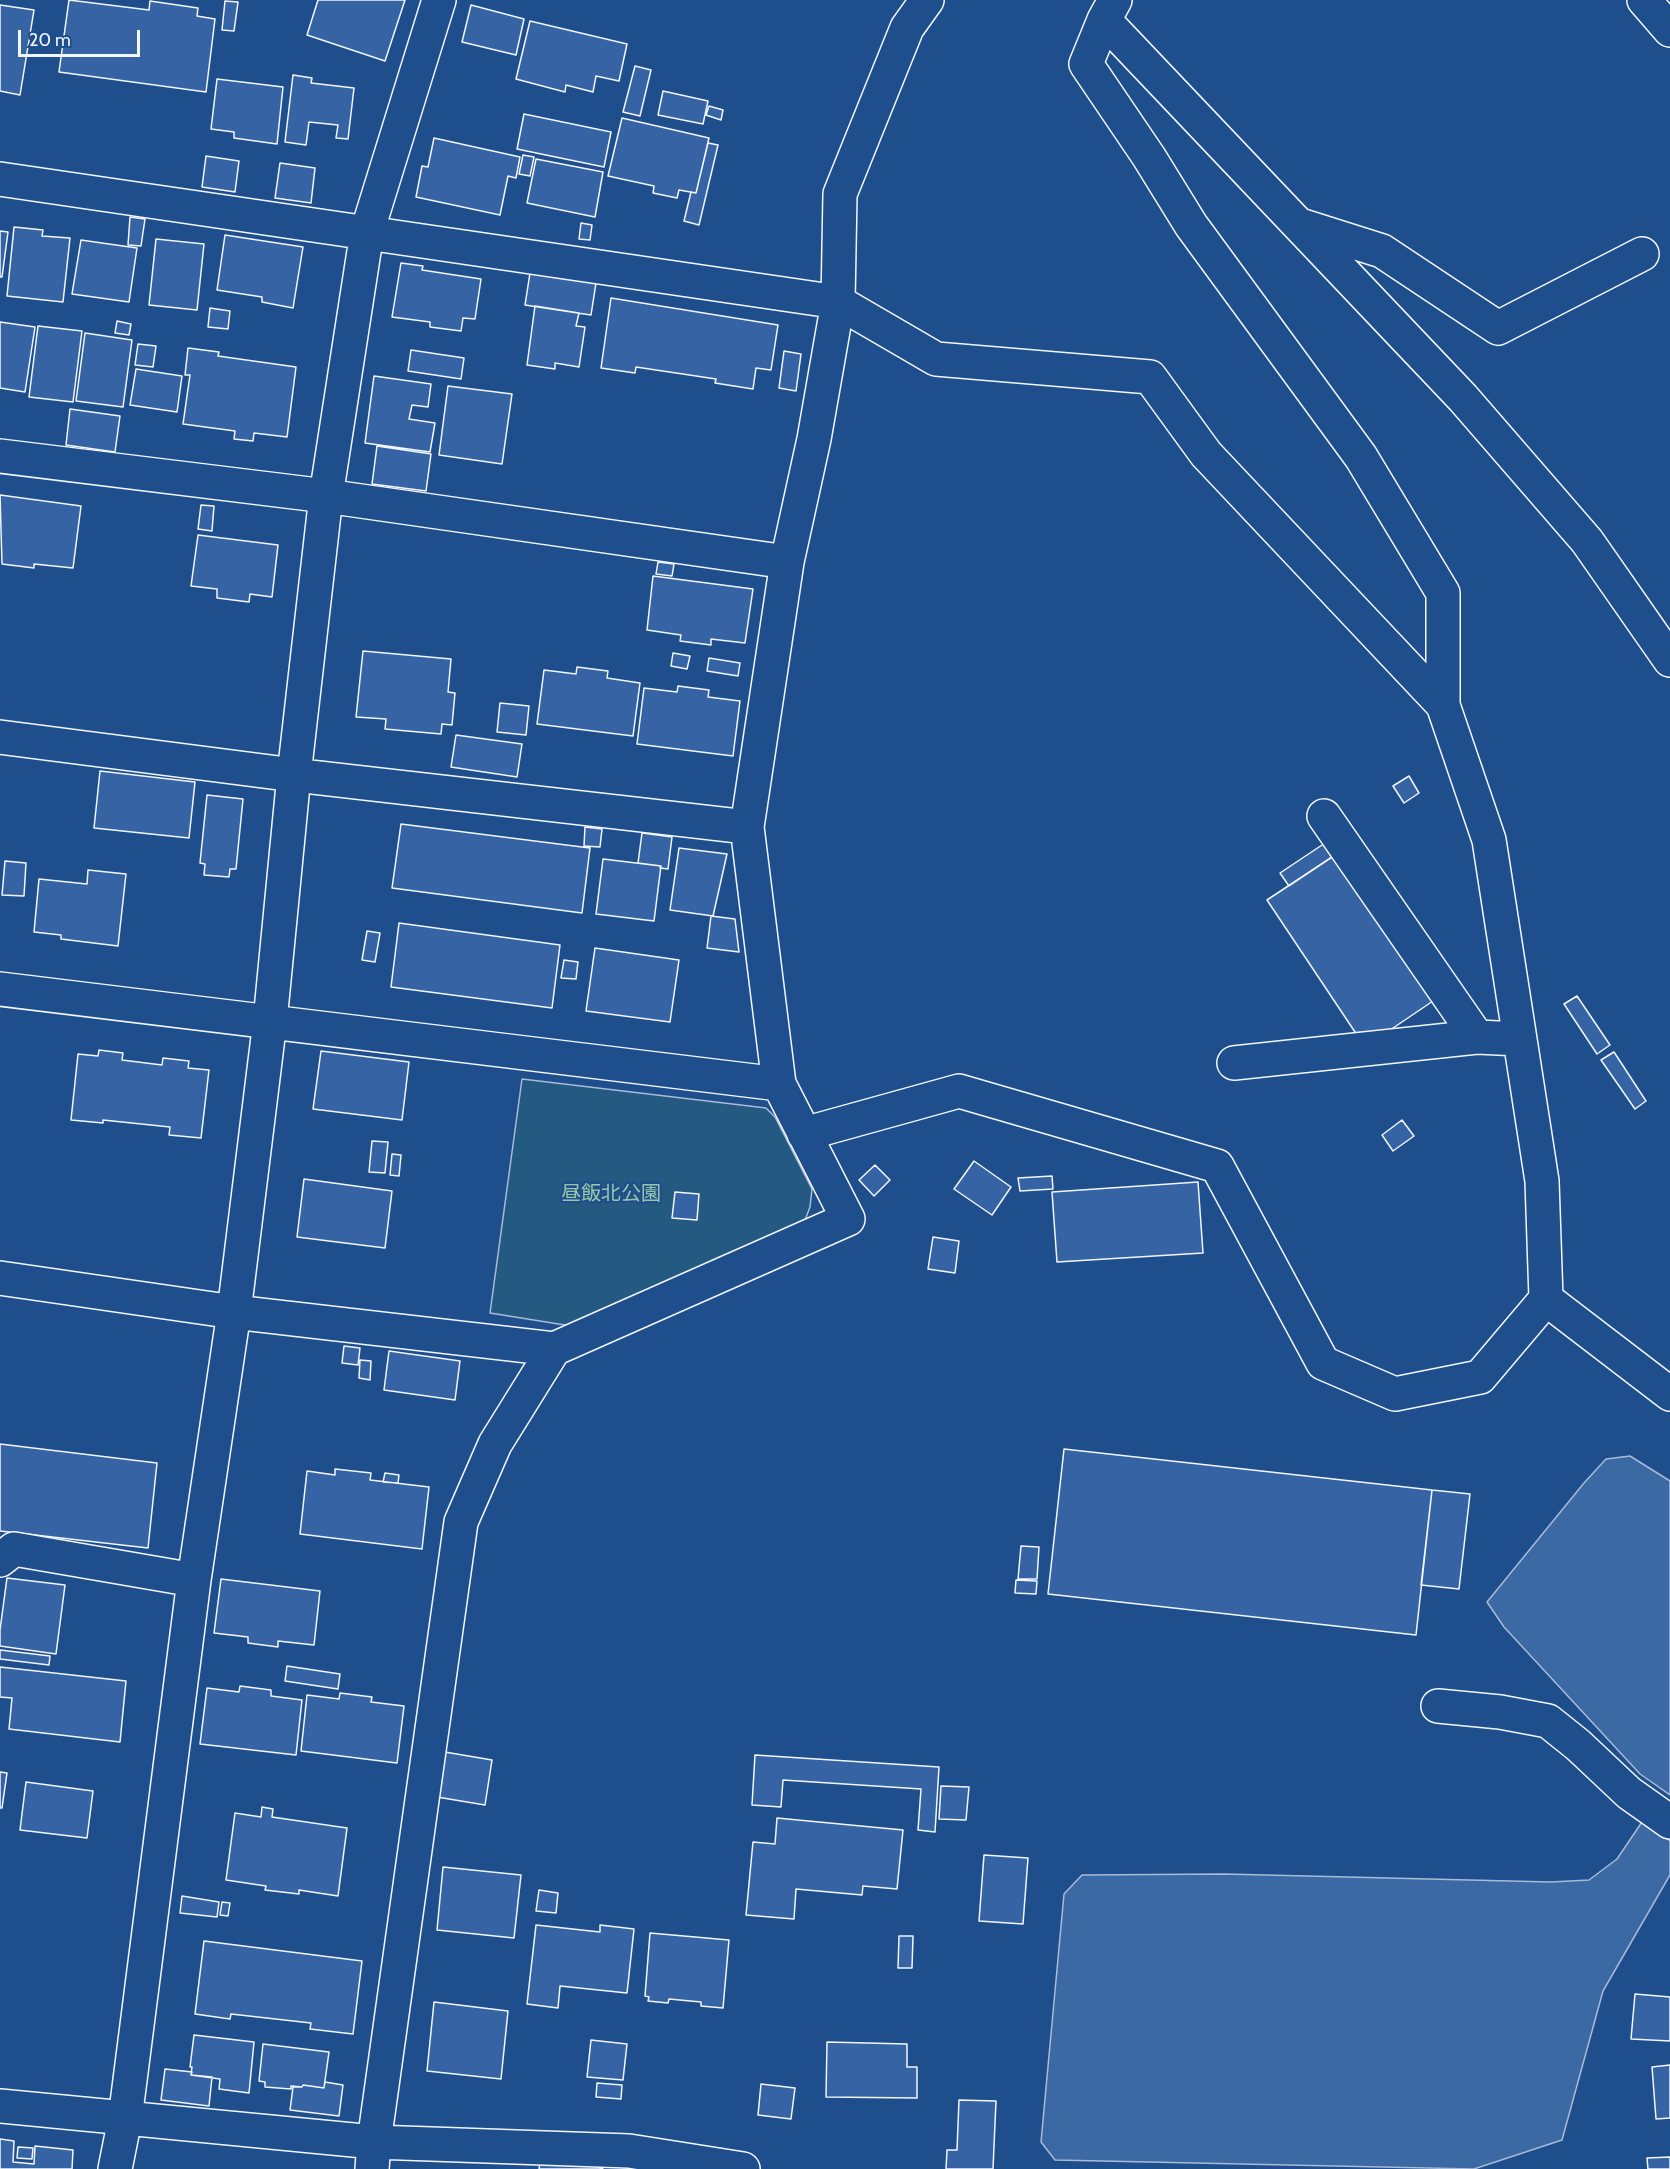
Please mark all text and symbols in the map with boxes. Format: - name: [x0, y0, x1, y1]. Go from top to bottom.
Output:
- scale bar: [21, 18, 142, 56]
- text: 20 m: [29, 29, 71, 51]
- park label: 昼飯北公園: [561, 1182, 661, 1206]

